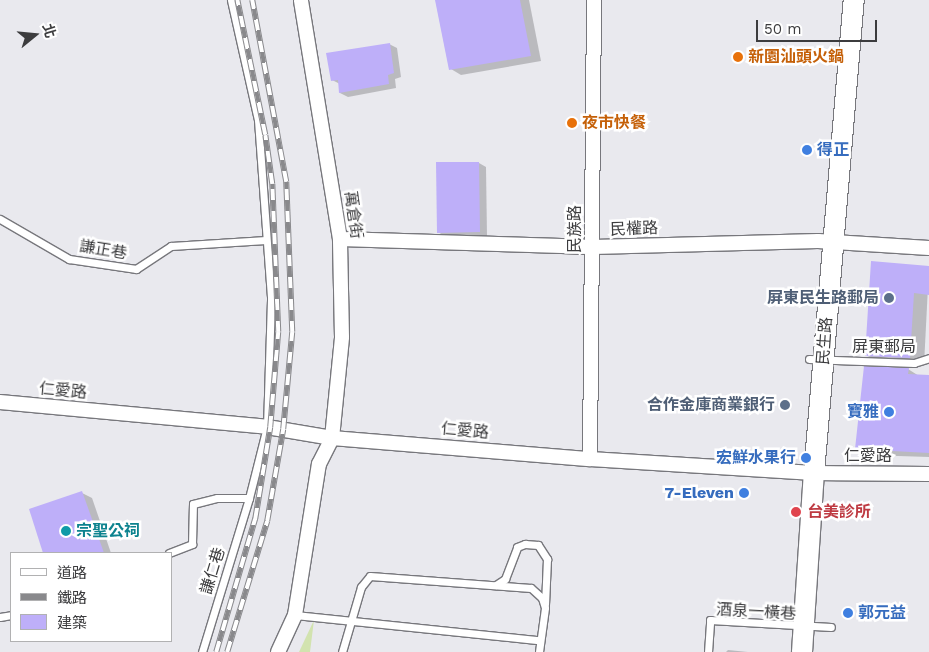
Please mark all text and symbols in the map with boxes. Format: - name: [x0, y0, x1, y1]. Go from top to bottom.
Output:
- north arrow: [10, 10, 60, 60]
- scale bar: [759, 10, 880, 42]
- text: 50 m: [764, 20, 801, 38]
- text: 北: [40, 22, 59, 40]
- place label: 新園汕頭火鍋: [748, 47, 844, 67]
- marker: 新園汕頭火鍋: [732, 51, 744, 63]
- place label: 夜市快餐: [582, 113, 646, 133]
- marker: 夜市快餐: [566, 117, 578, 129]
- place label: 得正: [817, 140, 849, 160]
- marker: 得正: [801, 144, 813, 156]
- street label: 萬倉街: [340, 190, 366, 240]
- street label: 民族路: [565, 205, 585, 253]
- street label: 民權路: [610, 219, 658, 239]
- street label: 謙正巷: [78, 237, 128, 263]
- place label: 屏東民生路郵局: [767, 288, 879, 308]
- marker: 屏東民生路郵局: [883, 292, 895, 304]
- street label: 民生路: [814, 316, 836, 366]
- street label: 屏東郵局: [852, 337, 916, 357]
- street label: 仁愛路: [38, 379, 88, 403]
- place label: 合作金庫商業銀行: [647, 395, 775, 415]
- marker: 合作金庫商業銀行: [779, 399, 791, 411]
- place label: 寶雅: [847, 402, 879, 422]
- marker: 寶雅: [883, 406, 895, 418]
- street label: 仁愛路: [440, 419, 490, 443]
- street label: 仁愛路: [844, 446, 892, 466]
- place label: 宏鮮水果行: [716, 448, 796, 468]
- marker: 宏鮮水果行: [800, 452, 812, 464]
- place label: 7-Eleven: [664, 483, 734, 503]
- marker: 7-Eleven: [738, 487, 750, 499]
- place label: 台美診所: [807, 502, 871, 522]
- marker: 台美診所: [789, 505, 803, 519]
- place label: 宗聖公祠: [76, 521, 140, 541]
- marker: 宗聖公祠: [60, 525, 72, 537]
- street label: 謙仁巷: [197, 545, 229, 597]
- legend: [10, 552, 172, 642]
- text: 道路: [57, 564, 87, 582]
- text: 鐵路: [57, 589, 87, 607]
- street label: 酒泉一橫巷: [716, 600, 796, 624]
- place label: 郭元益: [858, 603, 906, 623]
- marker: 郭元益: [842, 607, 854, 619]
- text: 建築: [57, 614, 87, 632]

